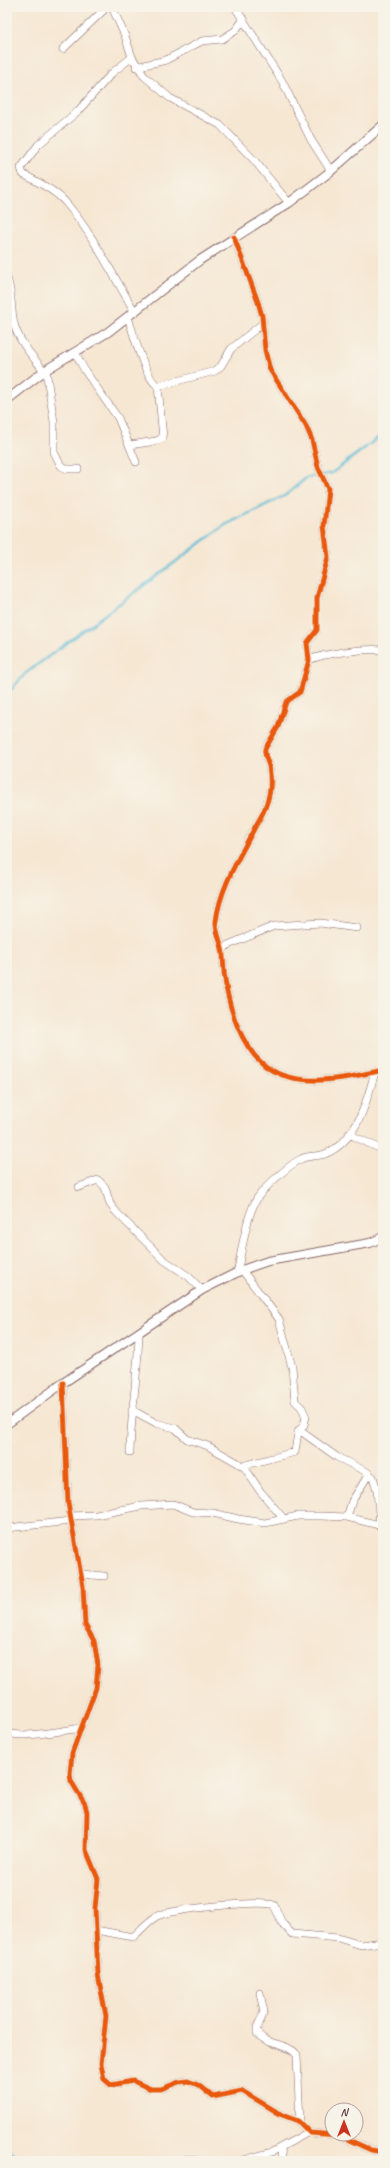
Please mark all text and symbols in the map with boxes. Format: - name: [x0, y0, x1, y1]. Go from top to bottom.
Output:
- north arrow: [324, 2102, 364, 2142]
- text: N: [341, 2105, 350, 2119]

